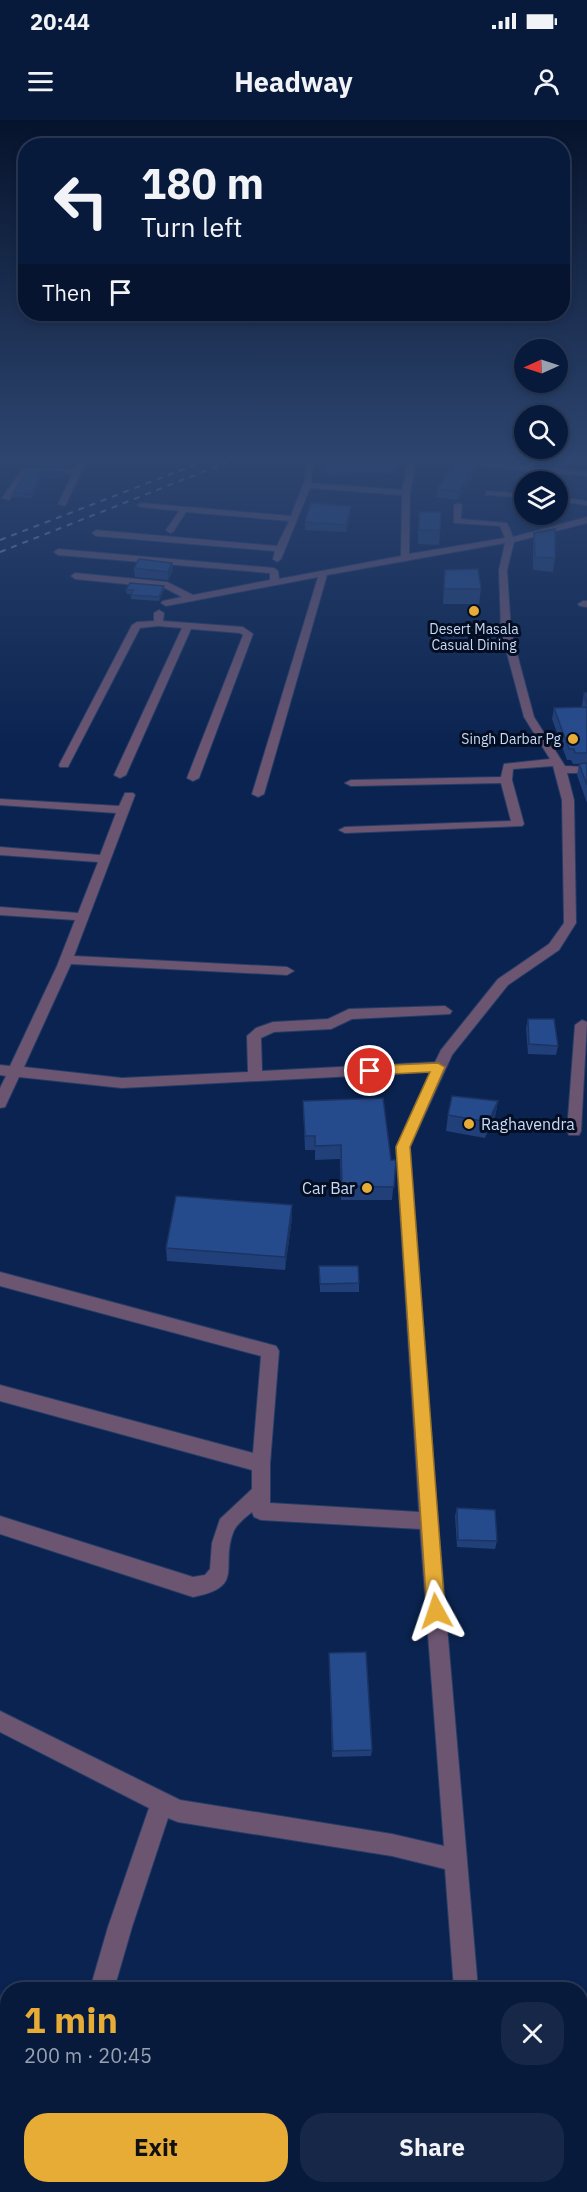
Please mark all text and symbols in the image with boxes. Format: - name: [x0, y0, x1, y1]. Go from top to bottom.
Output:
- text: 20:44: [30, 7, 90, 36]
- text: Headway: [234, 64, 353, 99]
- icon: menu: [24, 65, 57, 98]
- icon: person: [530, 65, 563, 98]
- text: 180 m: [141, 156, 264, 211]
- icon: left: [42, 162, 120, 240]
- text: Turn left: [141, 209, 242, 244]
- icon: arrive: [104, 276, 137, 309]
- text: Then: [42, 278, 92, 307]
- north arrow: [514, 339, 568, 393]
- map controls: [514, 339, 568, 525]
- button: search: [514, 405, 568, 459]
- button: layers: [514, 471, 568, 525]
- marker: Desert Masala Casual Dining: [467, 604, 481, 618]
- place label: Desert Masala Casual Dining: [429, 620, 519, 654]
- place label: Singh Darbar Pg: [461, 730, 562, 748]
- marker: Singh Darbar Pg: [566, 732, 580, 746]
- pin: [344, 1045, 395, 1096]
- icon: arrive: [353, 1054, 386, 1087]
- place label: Raghavendra: [481, 1114, 575, 1134]
- marker: Raghavendra: [462, 1117, 476, 1131]
- place label: Car Bar: [302, 1178, 355, 1198]
- marker: Car Bar: [360, 1181, 374, 1195]
- position arrow: [404, 1579, 468, 1643]
- text: 1 min: [24, 1996, 118, 2043]
- button: close: [501, 2002, 564, 2065]
- text: 200 m · 20:45: [24, 2042, 152, 2069]
- button: Exit: [24, 2113, 288, 2182]
- button: Share: [300, 2113, 564, 2182]

